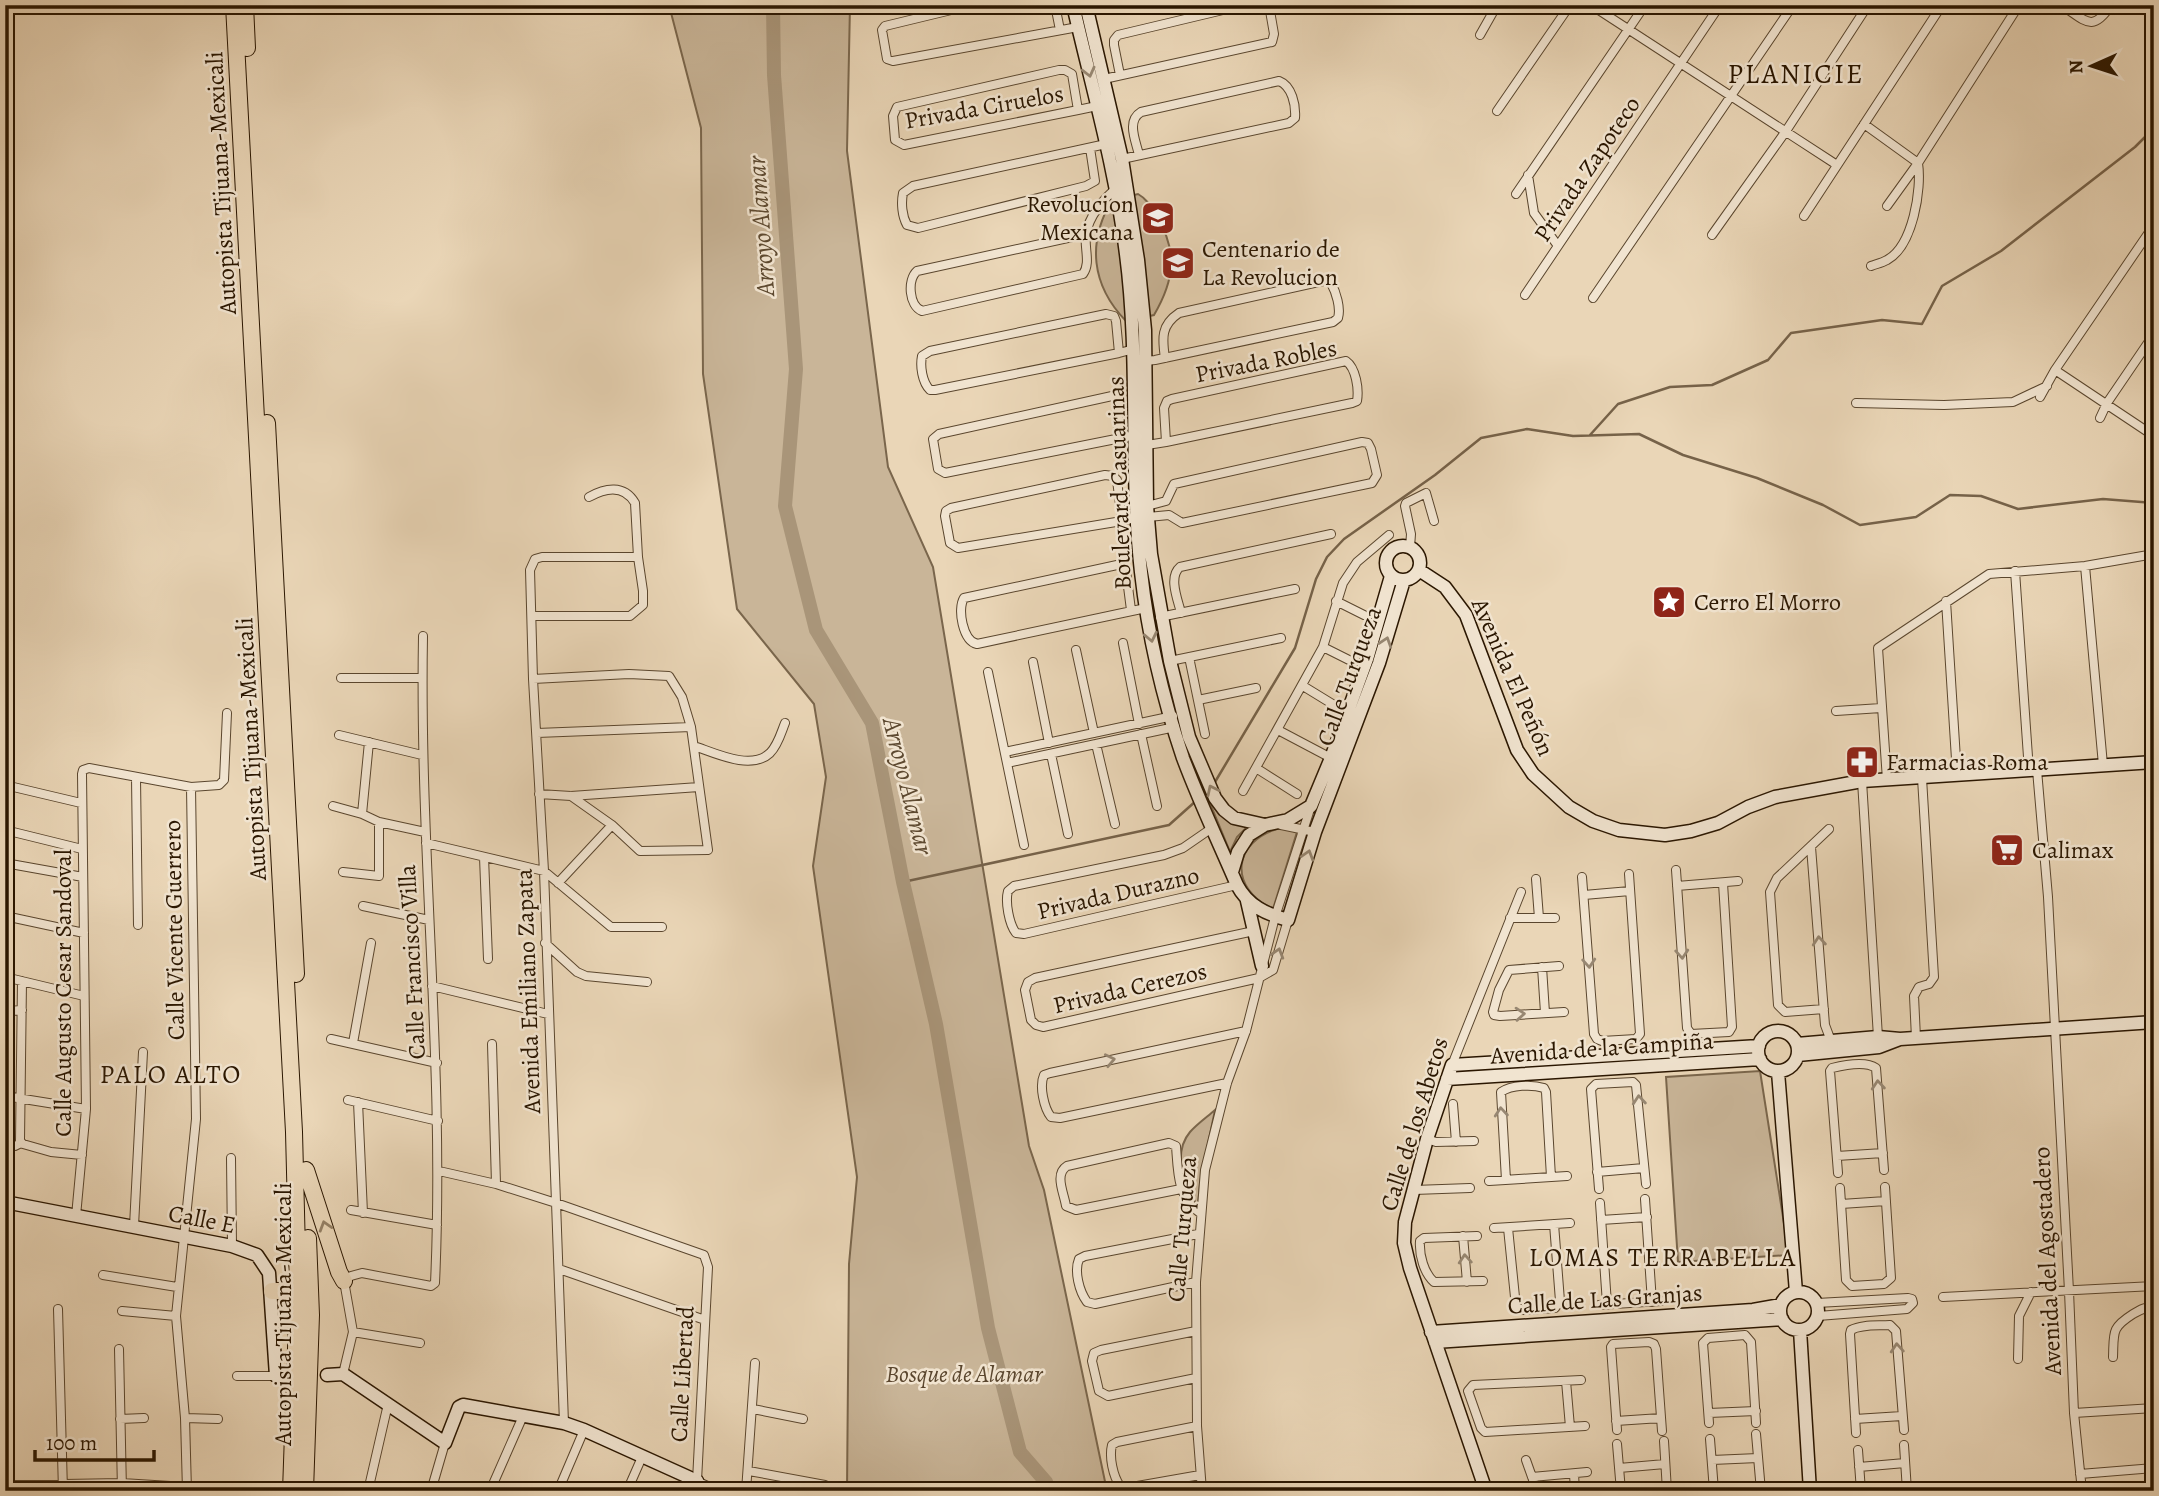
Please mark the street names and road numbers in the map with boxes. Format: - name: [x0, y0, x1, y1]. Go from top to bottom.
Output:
- street label: Autopista Tijuana-Mexicali: [198, 51, 244, 316]
- street label: Privada Ciruelos: [902, 77, 1066, 137]
- street label: Privada Zapoteco: [1526, 90, 1648, 248]
- street label: Privada Robles: [1192, 332, 1340, 390]
- street label: Boulevard Casuarinas: [1099, 376, 1139, 590]
- street label: Avenida El Peñón: [1463, 592, 1562, 761]
- street label: Calle Turqueza: [1309, 601, 1389, 750]
- street label: Autopista Tijuana-Mexicali: [228, 617, 274, 882]
- street label: Calle Vicente Guerrero: [156, 820, 192, 1040]
- street label: Calle Augusto Cesar Sandoval: [47, 849, 79, 1137]
- street label: Privada Durazno: [1034, 859, 1202, 927]
- street label: Calle Francisco Villa: [391, 863, 433, 1060]
- street label: Avenida Emiliano Zapata: [508, 867, 548, 1115]
- street label: Privada Cerezos: [1050, 955, 1210, 1021]
- street label: Avenida de la Campiña: [1488, 1024, 1716, 1072]
- street label: Calle de los Abetos: [1372, 1033, 1456, 1215]
- street label: Avenida del Agostadero: [2025, 1146, 2069, 1377]
- street label: Calle Turqueza: [1160, 1154, 1204, 1303]
- street label: Autopista Tijuana-Mexicali: [267, 1182, 299, 1447]
- street label: Calle E: [166, 1197, 238, 1241]
- street label: Calle de Las Granjas: [1507, 1276, 1703, 1322]
- street label: Calle Libertad: [662, 1305, 702, 1443]

